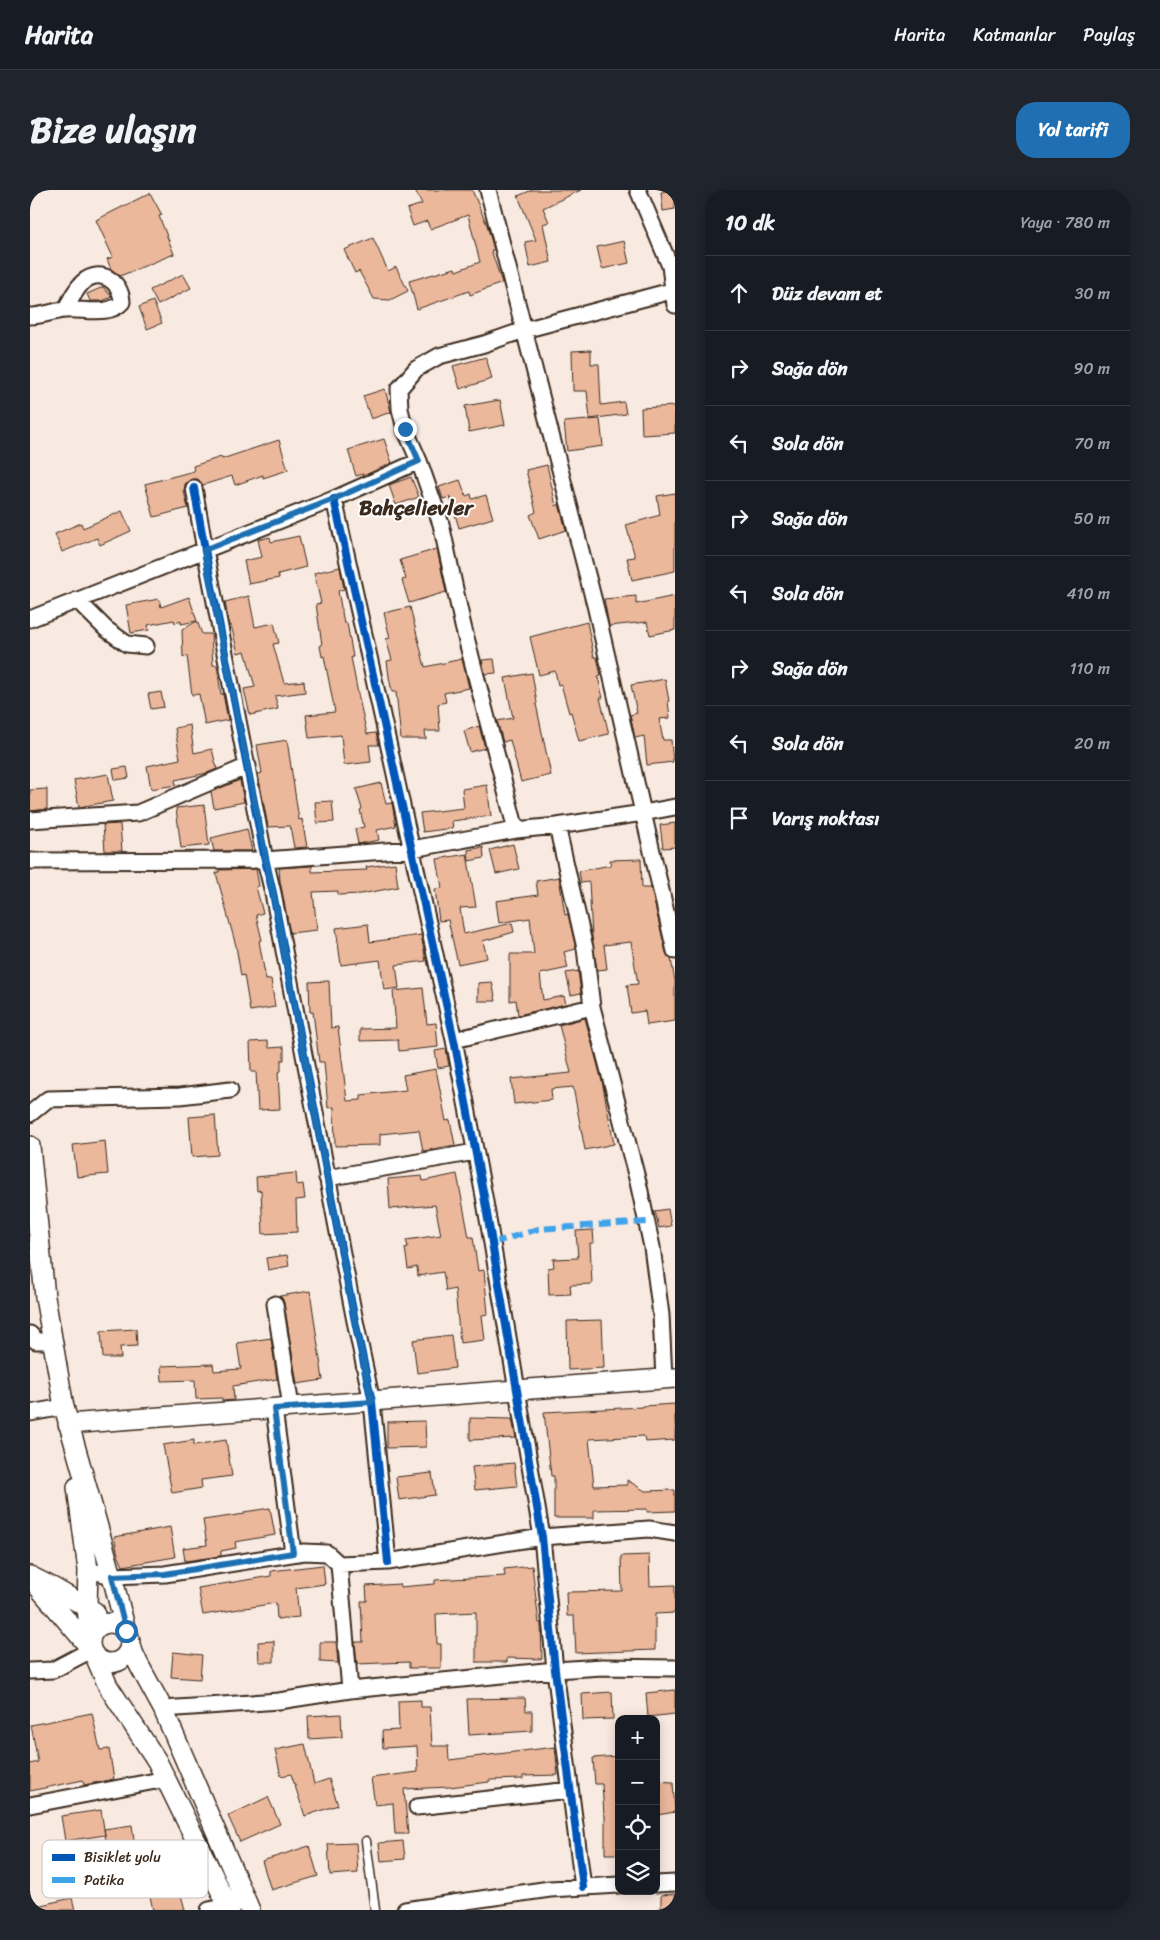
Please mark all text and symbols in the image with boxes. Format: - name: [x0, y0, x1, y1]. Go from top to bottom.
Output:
- text: Harita: [25, 14, 93, 56]
- text: Harita: [894, 19, 945, 51]
- text: Katmanlar: [973, 19, 1055, 51]
- text: Paylaş: [1083, 19, 1135, 51]
- text: Bize ulaşın: [30, 99, 196, 161]
- button: Yol tarifi: [1016, 102, 1130, 158]
- text: 10 dk: [725, 204, 775, 242]
- text: Yaya · 780 m: [1021, 208, 1110, 237]
- text: Düz devam et: [772, 277, 883, 310]
- icon: ahead: [725, 279, 753, 307]
- text: 30 m: [1075, 279, 1110, 308]
- text: Sağa dön: [772, 352, 847, 385]
- icon: right: [725, 354, 753, 382]
- text: 90 m: [1074, 354, 1110, 383]
- route end: [394, 418, 417, 441]
- text: Sola dön: [772, 427, 843, 460]
- icon: left: [725, 429, 753, 457]
- text: 70 m: [1074, 429, 1110, 458]
- district label: Bahçelievler: [359, 489, 475, 527]
- text: Sağa dön: [772, 502, 847, 535]
- icon: right: [725, 504, 753, 532]
- text: 50 m: [1074, 504, 1110, 533]
- text: Sola dön: [772, 577, 843, 610]
- icon: left: [725, 579, 753, 607]
- text: 410 m: [1067, 579, 1110, 608]
- text: Sağa dön: [772, 652, 847, 685]
- icon: right: [725, 654, 753, 682]
- text: 110 m: [1070, 654, 1110, 683]
- text: Sola dön: [772, 727, 843, 760]
- icon: left: [725, 729, 753, 757]
- text: 20 m: [1074, 729, 1110, 758]
- text: Varış noktası: [772, 802, 879, 835]
- icon: arrive: [725, 804, 753, 832]
- route start: [115, 1620, 138, 1643]
- map controls: [615, 1715, 660, 1895]
- button: +: [615, 1715, 660, 1760]
- button: −: [615, 1760, 660, 1805]
- button: locate: [615, 1805, 660, 1850]
- legend: [42, 1840, 208, 1898]
- text: Bisiklet yolu: [84, 1845, 161, 1870]
- button: layers: [615, 1850, 660, 1895]
- text: Patika: [84, 1868, 124, 1893]

